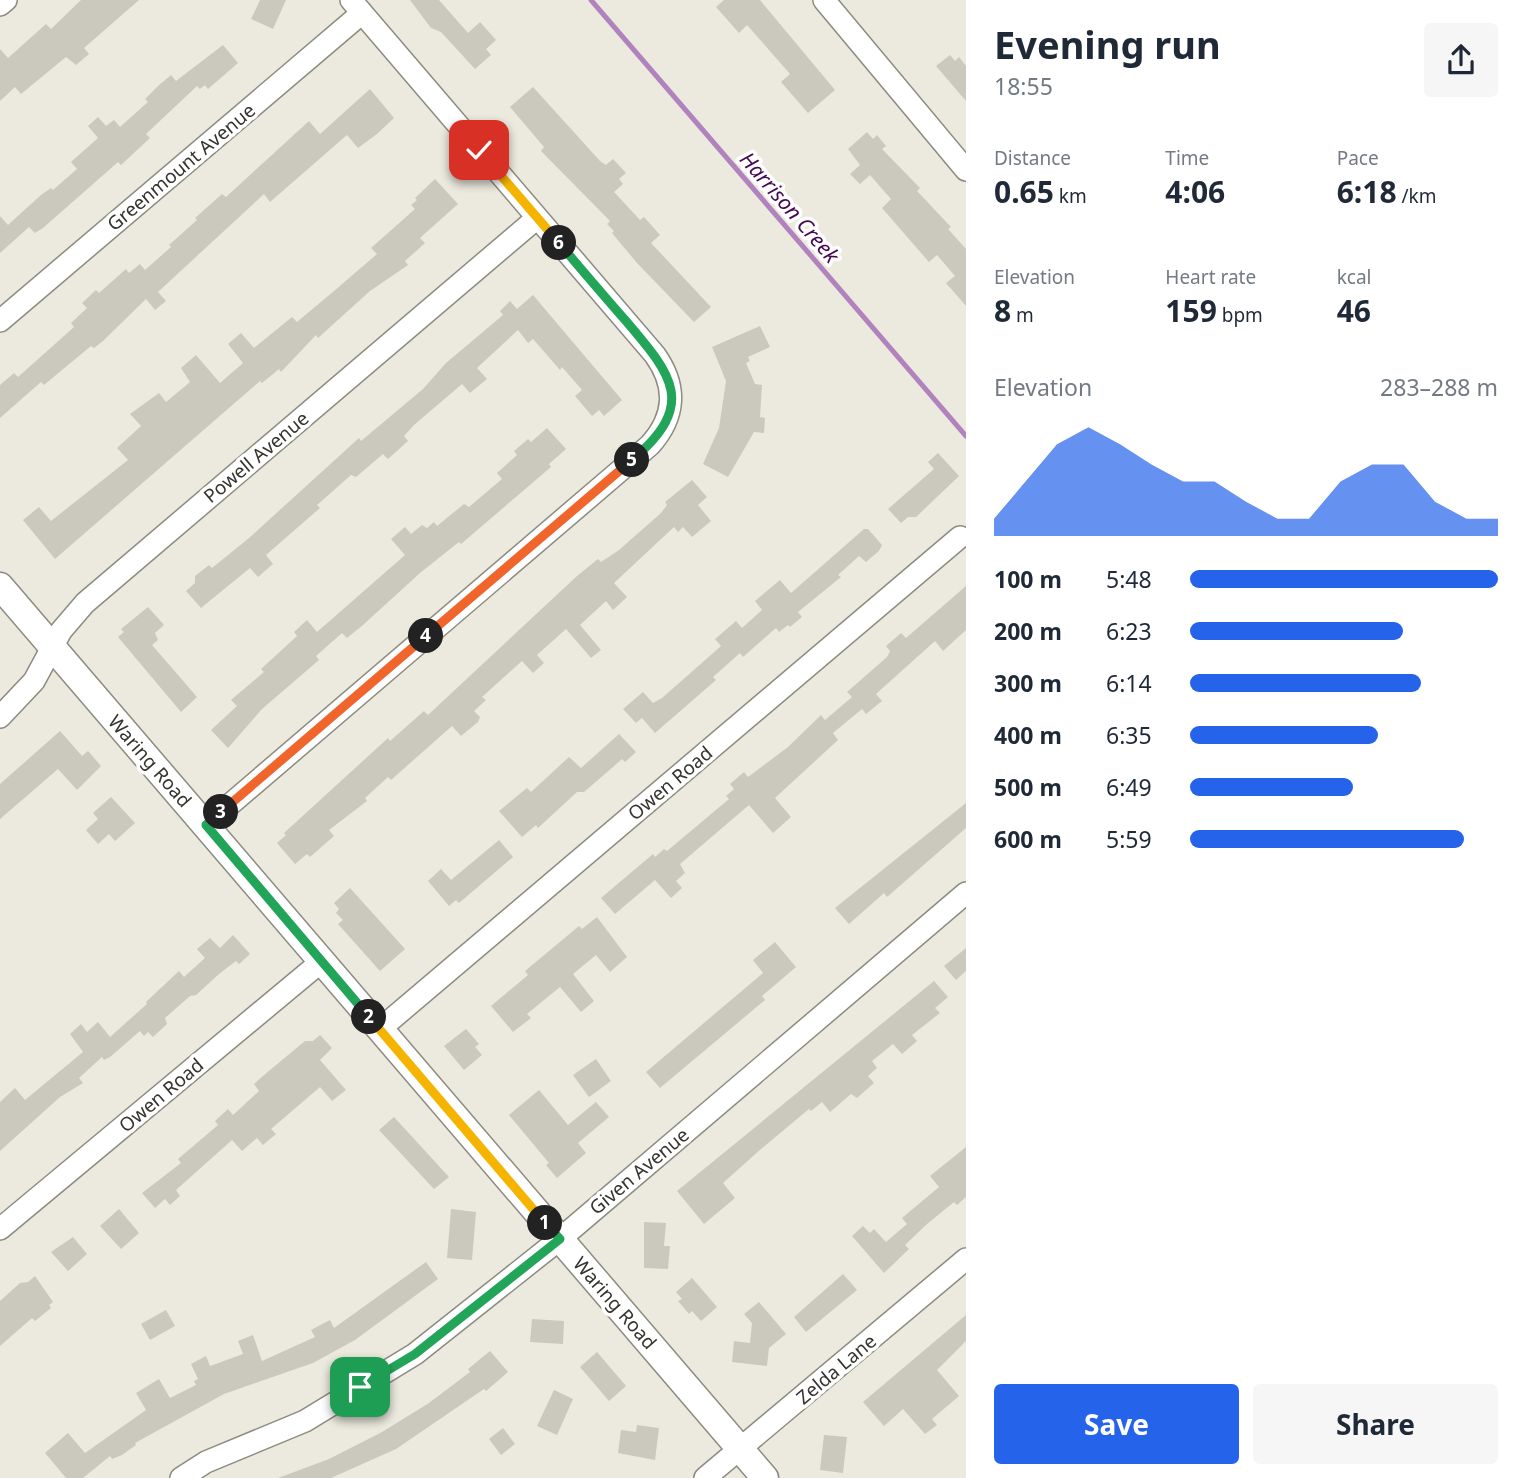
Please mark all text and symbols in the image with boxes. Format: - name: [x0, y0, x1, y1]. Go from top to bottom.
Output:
- text: Evening run: [994, 18, 1221, 70]
- button: share: [1424, 23, 1498, 97]
- text: 18:55: [994, 70, 1053, 102]
- street label: Greenmount Avenue: [102, 97, 260, 237]
- pin: [449, 120, 509, 180]
- icon: check: [460, 131, 498, 169]
- text: Distance: [994, 145, 1071, 171]
- text: Time: [1165, 145, 1209, 171]
- text: Pace: [1337, 145, 1379, 171]
- water label: Harrison Creek: [734, 146, 847, 270]
- text: 0.65: [994, 171, 1054, 212]
- text: 4:06: [1165, 171, 1225, 212]
- text: 6:18: [1337, 171, 1397, 212]
- text: km: [1054, 183, 1087, 209]
- text: /km: [1397, 183, 1437, 209]
- pin: 6: [542, 226, 576, 260]
- text: 6: [553, 229, 564, 255]
- text: Elevation: [994, 264, 1075, 290]
- text: Heart rate: [1165, 264, 1256, 290]
- text: kcal: [1337, 264, 1371, 290]
- text: 8: [994, 290, 1011, 331]
- text: 159: [1165, 290, 1217, 331]
- text: 46: [1337, 290, 1371, 331]
- text: m: [1011, 302, 1034, 328]
- text: bpm: [1217, 302, 1263, 328]
- text: Elevation: [994, 371, 1092, 403]
- text: 283–288 m: [1380, 371, 1498, 403]
- street label: Powell Avenue: [198, 405, 314, 509]
- pin: 5: [614, 442, 650, 477]
- text: 5: [626, 446, 637, 472]
- text: 100 m: [994, 563, 1062, 595]
- text: 5:48: [1106, 563, 1152, 595]
- text: 200 m: [994, 615, 1062, 647]
- text: 6:23: [1106, 615, 1152, 647]
- pin: 4: [408, 618, 444, 654]
- text: 4: [420, 622, 431, 648]
- text: 300 m: [994, 667, 1062, 699]
- text: 6:14: [1106, 667, 1152, 699]
- street label: Waring Road: [103, 709, 197, 813]
- text: 400 m: [994, 719, 1062, 751]
- text: 6:35: [1106, 719, 1152, 751]
- street label: Owen Road: [622, 740, 718, 826]
- text: 500 m: [994, 771, 1062, 803]
- text: 6:49: [1106, 771, 1152, 803]
- pin: 3: [204, 794, 238, 830]
- text: 3: [215, 798, 226, 824]
- text: 600 m: [994, 823, 1062, 855]
- text: 5:59: [1106, 823, 1152, 855]
- pin: 2: [352, 1000, 386, 1034]
- text: 2: [363, 1003, 374, 1029]
- street label: Owen Road: [113, 1052, 209, 1138]
- street label: Given Avenue: [584, 1122, 694, 1220]
- pin: 1: [528, 1206, 562, 1240]
- text: 1: [539, 1209, 550, 1235]
- street label: Waring Road: [568, 1251, 662, 1355]
- street label: Zelda Lane: [791, 1328, 881, 1410]
- pin: [330, 1357, 390, 1417]
- icon: arrive: [341, 1368, 379, 1406]
- button: Save: [994, 1384, 1239, 1464]
- button: Share: [1253, 1384, 1498, 1464]

